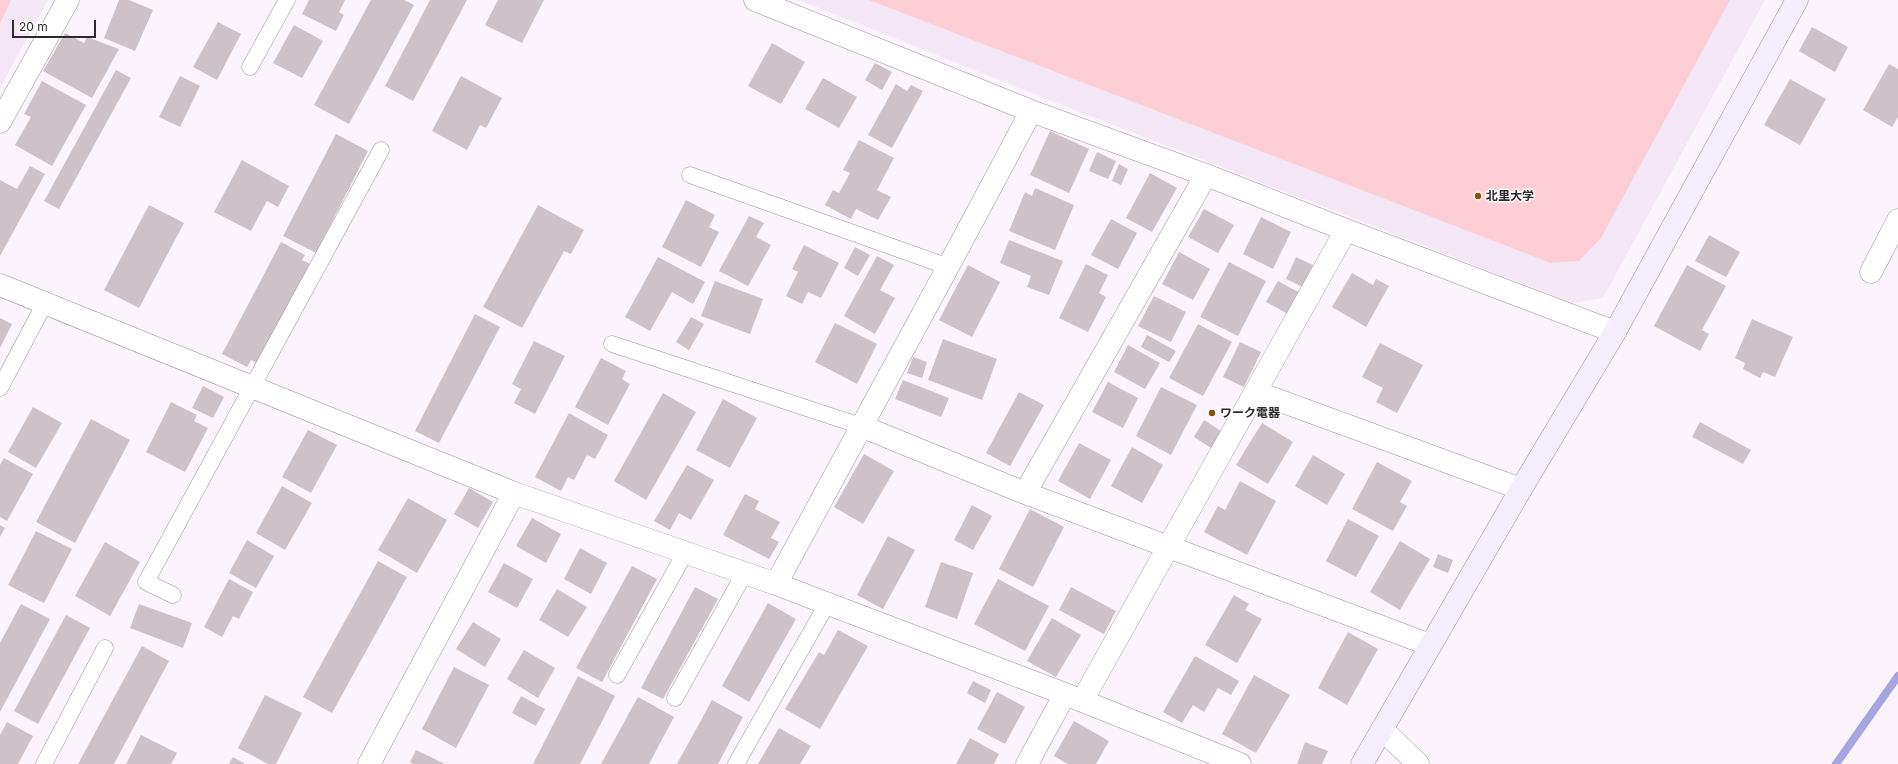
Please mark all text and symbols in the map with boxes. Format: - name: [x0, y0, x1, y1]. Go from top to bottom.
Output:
- scale bar: [14, 12, 98, 38]
- text: 20 m: [19, 19, 48, 34]
- place label: 北里大学: [1486, 189, 1534, 203]
- marker: 北里大学: [1473, 191, 1483, 201]
- place label: ワーク電器: [1220, 406, 1280, 420]
- marker: ワーク電器: [1207, 408, 1217, 418]

